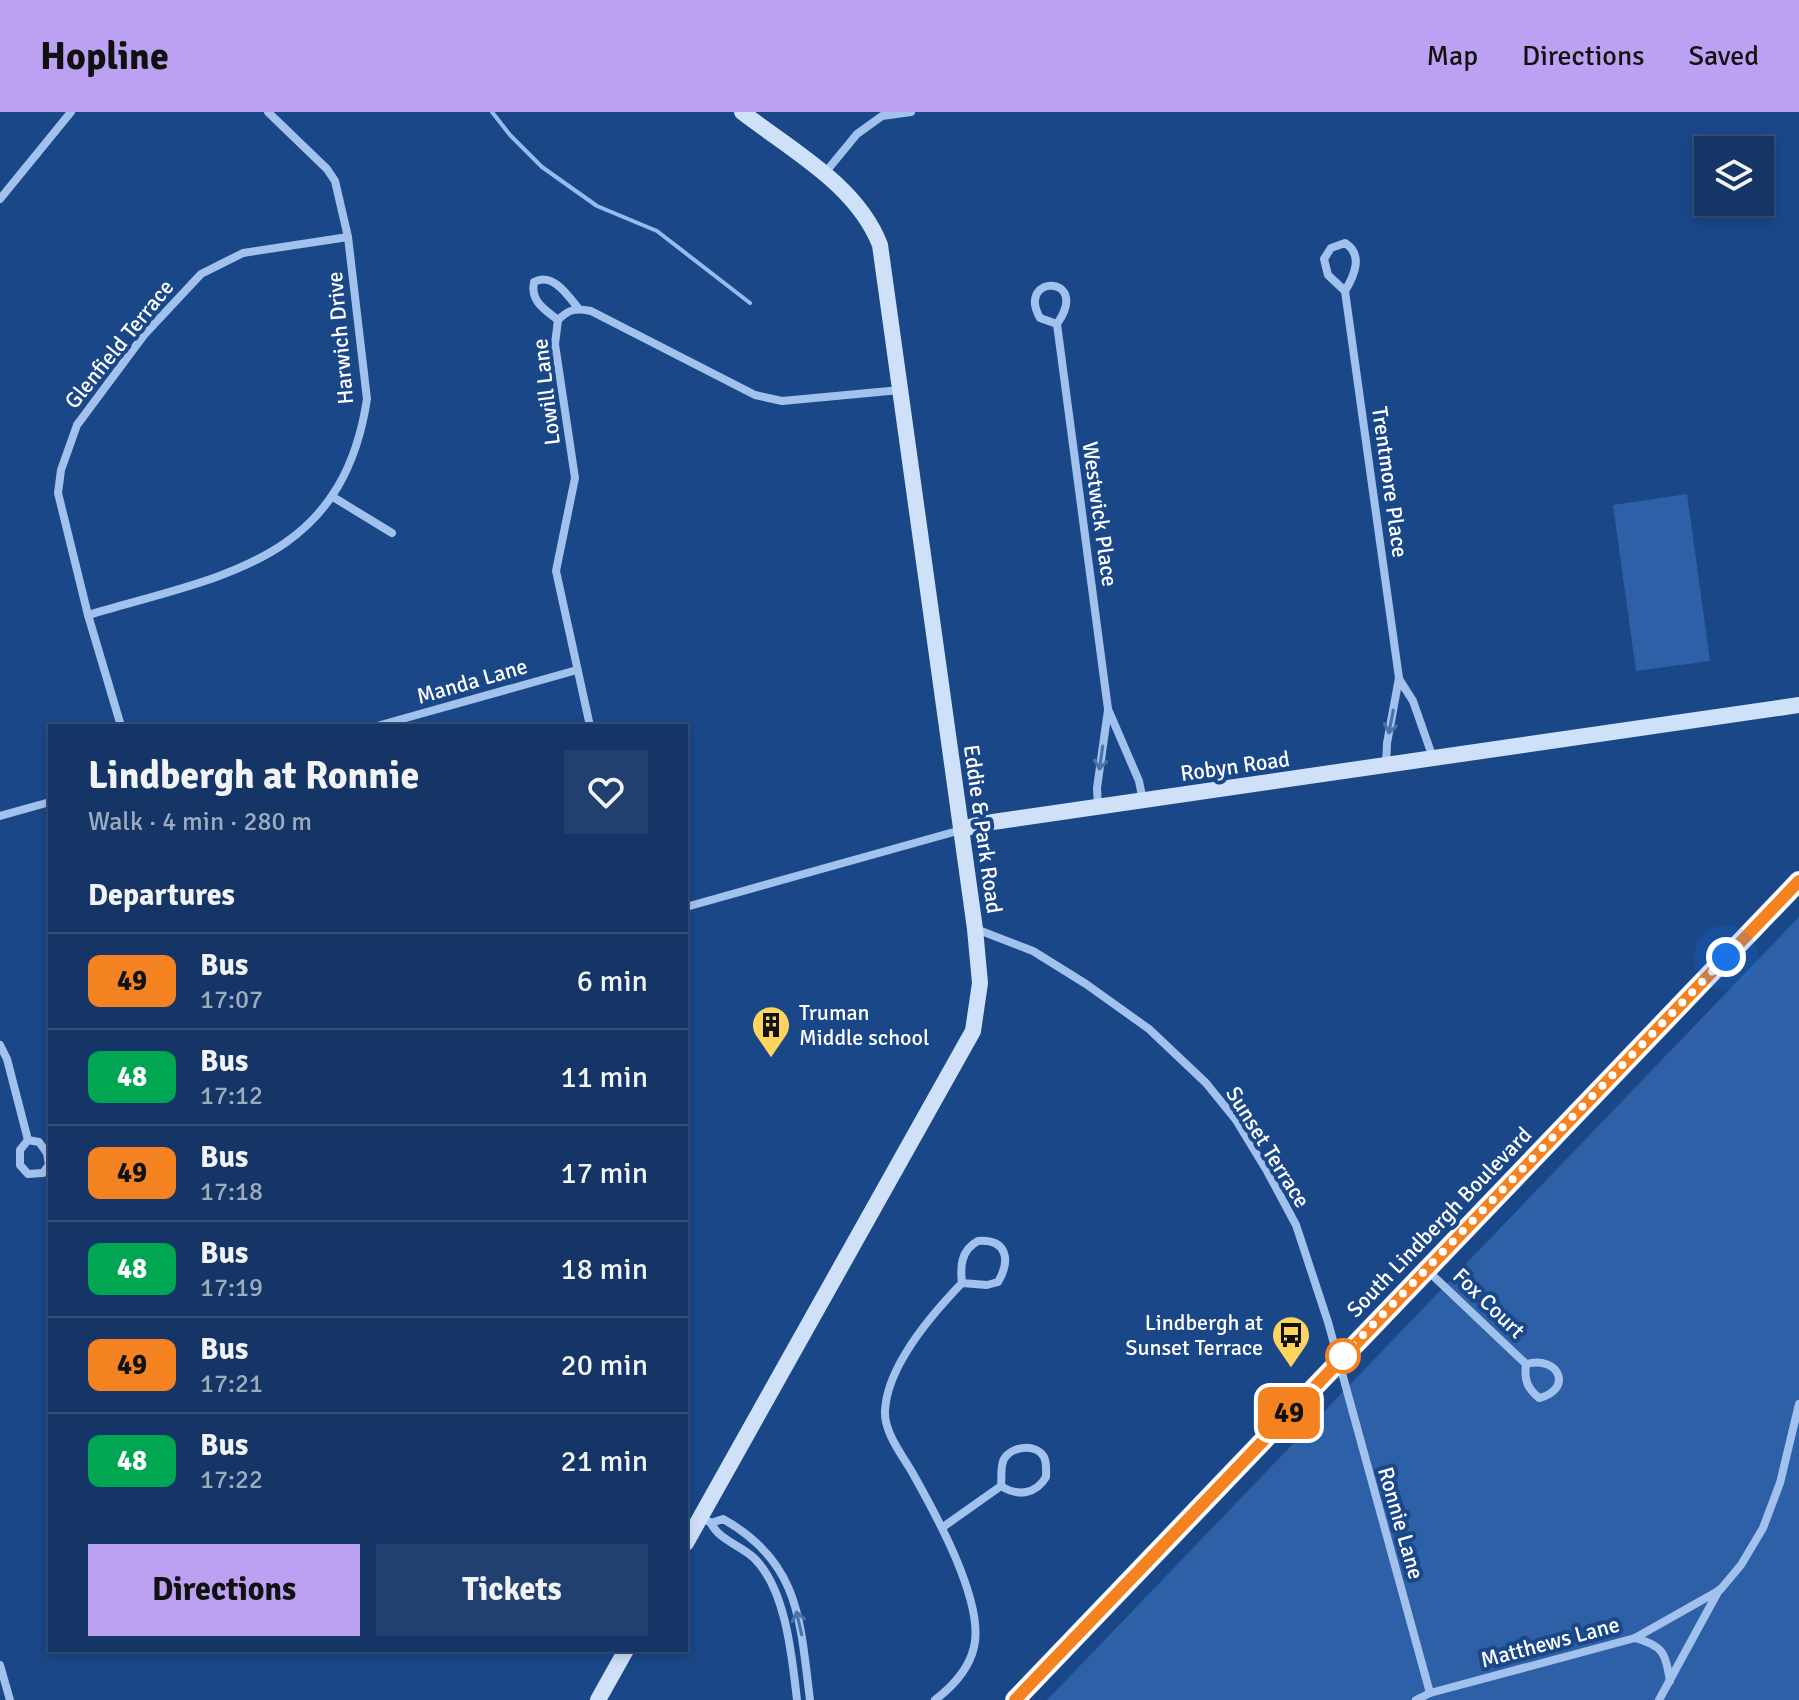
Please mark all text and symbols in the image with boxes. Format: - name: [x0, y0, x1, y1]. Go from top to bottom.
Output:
- text: Hopline: [40, 33, 169, 80]
- text: Map: [1426, 39, 1478, 73]
- text: Directions: [1522, 39, 1644, 73]
- text: Saved: [1688, 39, 1759, 73]
- map controls: [1694, 136, 1774, 216]
- button: layers: [1694, 136, 1774, 216]
- street label: Harwich Drive: [321, 271, 359, 405]
- street label: Glenfield Terrace: [59, 274, 179, 414]
- street label: Lowill Lane: [526, 337, 566, 447]
- street label: Trentmore Place: [1366, 405, 1414, 559]
- street label: Westwick Place: [1076, 440, 1124, 588]
- street label: Manda Lane: [413, 652, 531, 710]
- one-way arrow: [1382, 709, 1397, 734]
- street label: Eddie & Park Road: [958, 743, 1008, 915]
- one-way arrow: [1093, 745, 1108, 770]
- street label: Robyn Road: [1179, 745, 1291, 787]
- button: heart: [564, 750, 648, 834]
- text: Lindbergh at Ronnie: [88, 752, 419, 799]
- text: Walk · 4 min · 280 m: [88, 806, 312, 838]
- text: Departures: [88, 877, 235, 914]
- your location: [1706, 937, 1746, 977]
- text: Bus: [200, 947, 248, 984]
- text: 6 min: [577, 963, 648, 1000]
- text: 49: [117, 964, 147, 998]
- text: 17:07: [200, 984, 263, 1016]
- place label: Truman Middle school: [799, 999, 929, 1051]
- building icon: Truman Middle school: [750, 1004, 792, 1059]
- text: Bus: [200, 1043, 248, 1080]
- text: 11 min: [561, 1059, 648, 1096]
- text: 48: [117, 1060, 147, 1094]
- text: 17:12: [200, 1080, 263, 1112]
- street label: Sunset Terrace: [1220, 1081, 1316, 1213]
- street label: South Lindbergh Boulevard: [1341, 1121, 1537, 1323]
- text: Bus: [200, 1139, 248, 1176]
- text: 17 min: [561, 1155, 648, 1192]
- text: 49: [117, 1156, 147, 1190]
- text: 17:18: [200, 1176, 263, 1208]
- text: Bus: [200, 1235, 248, 1272]
- text: 18 min: [561, 1251, 648, 1288]
- text: 48: [117, 1252, 147, 1286]
- street label: Fox Court: [1447, 1262, 1531, 1344]
- text: 17:19: [200, 1272, 263, 1304]
- place label: Lindbergh at Sunset Terrace: [1125, 1309, 1263, 1361]
- bus stop icon: Lindbergh at Sunset Terrace: [1270, 1314, 1312, 1369]
- text: Bus: [200, 1331, 248, 1368]
- unlabelled marker: [1326, 1339, 1360, 1373]
- text: 20 min: [561, 1347, 648, 1384]
- text: 49: [117, 1348, 147, 1382]
- text: 17:21: [200, 1368, 263, 1400]
- line badge: 49: [1253, 1387, 1325, 1439]
- text: 49: [1274, 1396, 1304, 1430]
- text: Bus: [200, 1427, 248, 1464]
- text: 21 min: [561, 1443, 648, 1480]
- text: 48: [117, 1444, 147, 1478]
- text: 17:22: [200, 1464, 263, 1496]
- street label: Ronnie Lane: [1372, 1464, 1430, 1582]
- button: Directions: [88, 1544, 360, 1636]
- button: Tickets: [376, 1544, 648, 1636]
- one-way arrow: [791, 1611, 806, 1636]
- street label: Matthews Lane: [1478, 1611, 1622, 1673]

